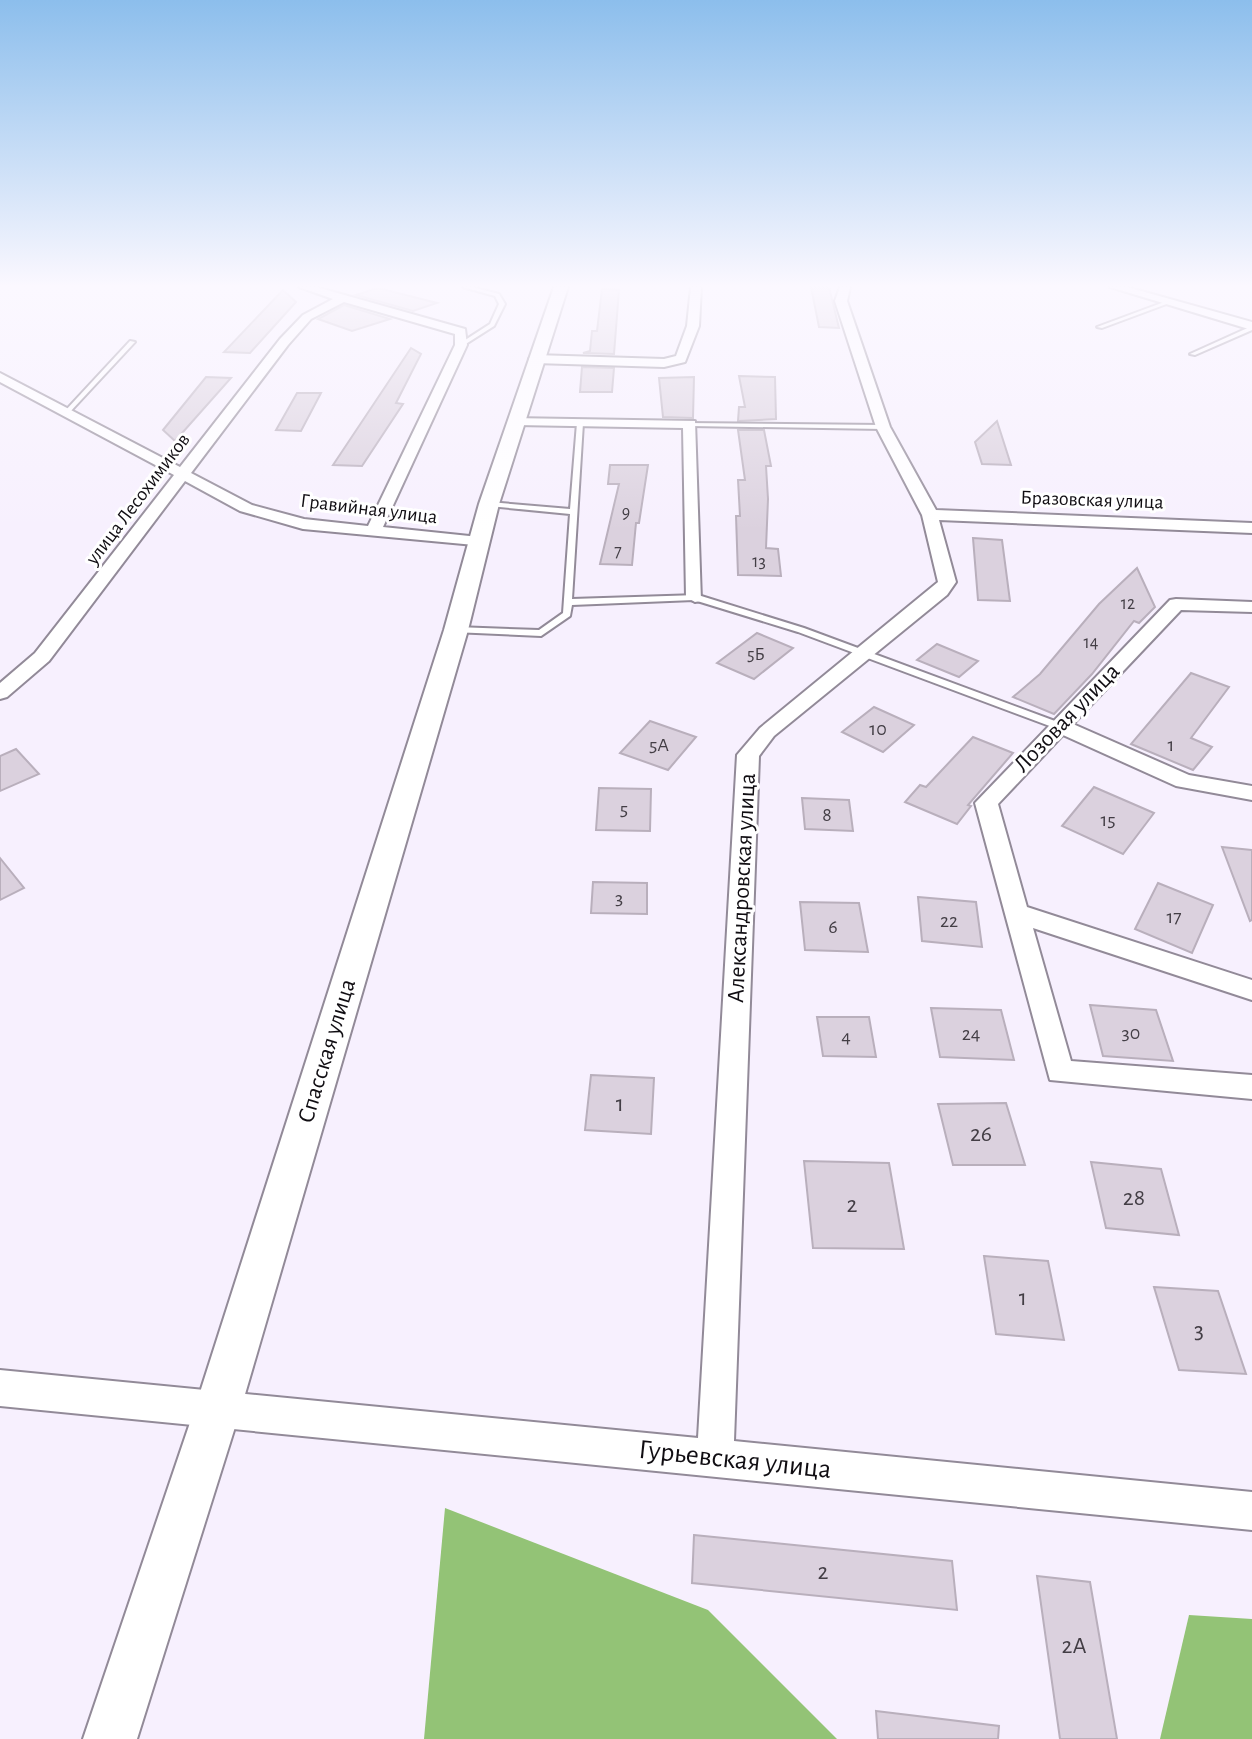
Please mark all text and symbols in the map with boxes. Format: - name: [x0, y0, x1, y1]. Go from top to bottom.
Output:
- street label: улица Лесохимиков: [82, 430, 194, 569]
- street label: Бразовская улица: [1020, 488, 1164, 512]
- street label: Гравийная улица: [299, 491, 439, 527]
- house number: 9: [622, 504, 630, 522]
- house number: 7: [614, 543, 622, 561]
- house number: 13: [752, 553, 766, 571]
- house number: 12: [1121, 595, 1135, 613]
- house number: 14: [1084, 634, 1099, 652]
- house number: 5Б: [747, 646, 765, 664]
- street label: Лозовая улица: [1010, 659, 1124, 777]
- house number: 10: [869, 719, 887, 739]
- house number: 5А: [649, 735, 669, 755]
- house number: 1: [1168, 735, 1174, 755]
- street label: Александровская улица: [724, 773, 760, 1003]
- house number: 5: [620, 799, 628, 819]
- house number: 8: [822, 805, 832, 825]
- house number: 15: [1100, 810, 1116, 830]
- house number: 3: [615, 888, 623, 908]
- house number: 17: [1166, 907, 1182, 927]
- house number: 22: [940, 911, 958, 931]
- house number: 6: [828, 917, 838, 937]
- street label: Спасская улица: [294, 976, 360, 1126]
- house number: 30: [1122, 1023, 1140, 1043]
- house number: 24: [962, 1024, 980, 1044]
- house number: 4: [841, 1027, 851, 1047]
- house number: 1: [616, 1092, 624, 1116]
- house number: 26: [970, 1122, 992, 1146]
- house number: 28: [1123, 1186, 1145, 1210]
- house number: 2: [847, 1193, 858, 1217]
- house number: 1: [1019, 1286, 1027, 1310]
- house number: 3: [1194, 1319, 1204, 1343]
- street label: Гурьевская улица: [637, 1436, 833, 1484]
- house number: 2: [818, 1560, 829, 1584]
- house number: 2А: [1061, 1634, 1087, 1658]

